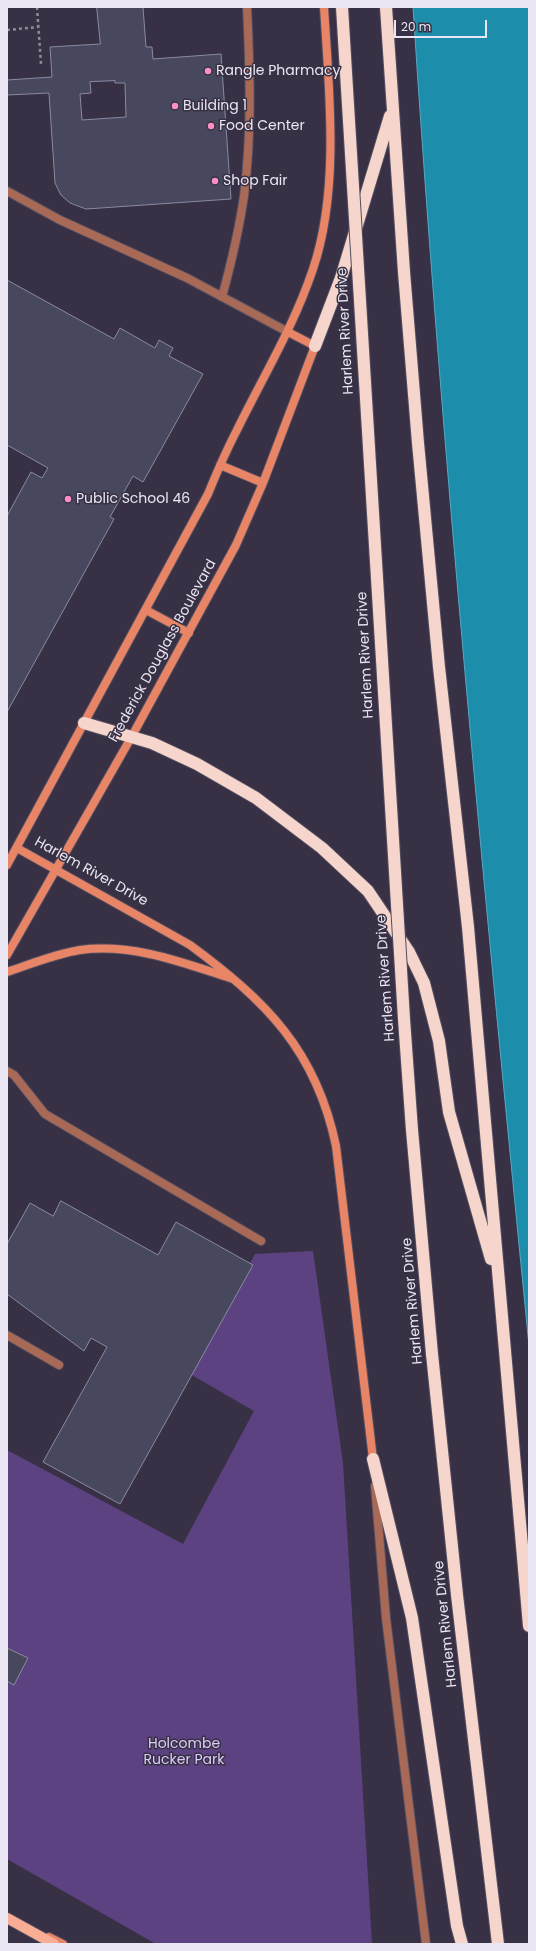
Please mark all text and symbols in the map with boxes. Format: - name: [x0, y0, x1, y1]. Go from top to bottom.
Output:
- scale bar: [396, 12, 489, 38]
- text: 20 m: [401, 18, 431, 35]
- place label: Rangle Pharmacy: [216, 63, 340, 79]
- marker: Rangle Pharmacy: [203, 66, 213, 76]
- place label: Building 1: [183, 98, 247, 114]
- marker: Building 1: [170, 101, 180, 111]
- place label: Food Center: [219, 118, 305, 134]
- marker: Food Center: [206, 121, 216, 131]
- place label: Shop Fair: [223, 173, 288, 189]
- marker: Shop Fair: [210, 176, 220, 186]
- street label: Harlem River Drive: [334, 267, 358, 395]
- place label: Public School 46: [76, 491, 190, 507]
- marker: Public School 46: [63, 494, 73, 504]
- street label: Frederick Douglass Boulevard: [106, 557, 220, 745]
- street label: Harlem River Drive: [354, 591, 378, 719]
- street label: Harlem River Drive: [31, 834, 151, 910]
- street label: Harlem River Drive: [373, 914, 399, 1042]
- street label: Harlem River Drive: [399, 1237, 427, 1365]
- street label: Harlem River Drive: [431, 1560, 461, 1688]
- park label: Holcombe Rucker Park: [144, 1736, 224, 1768]

